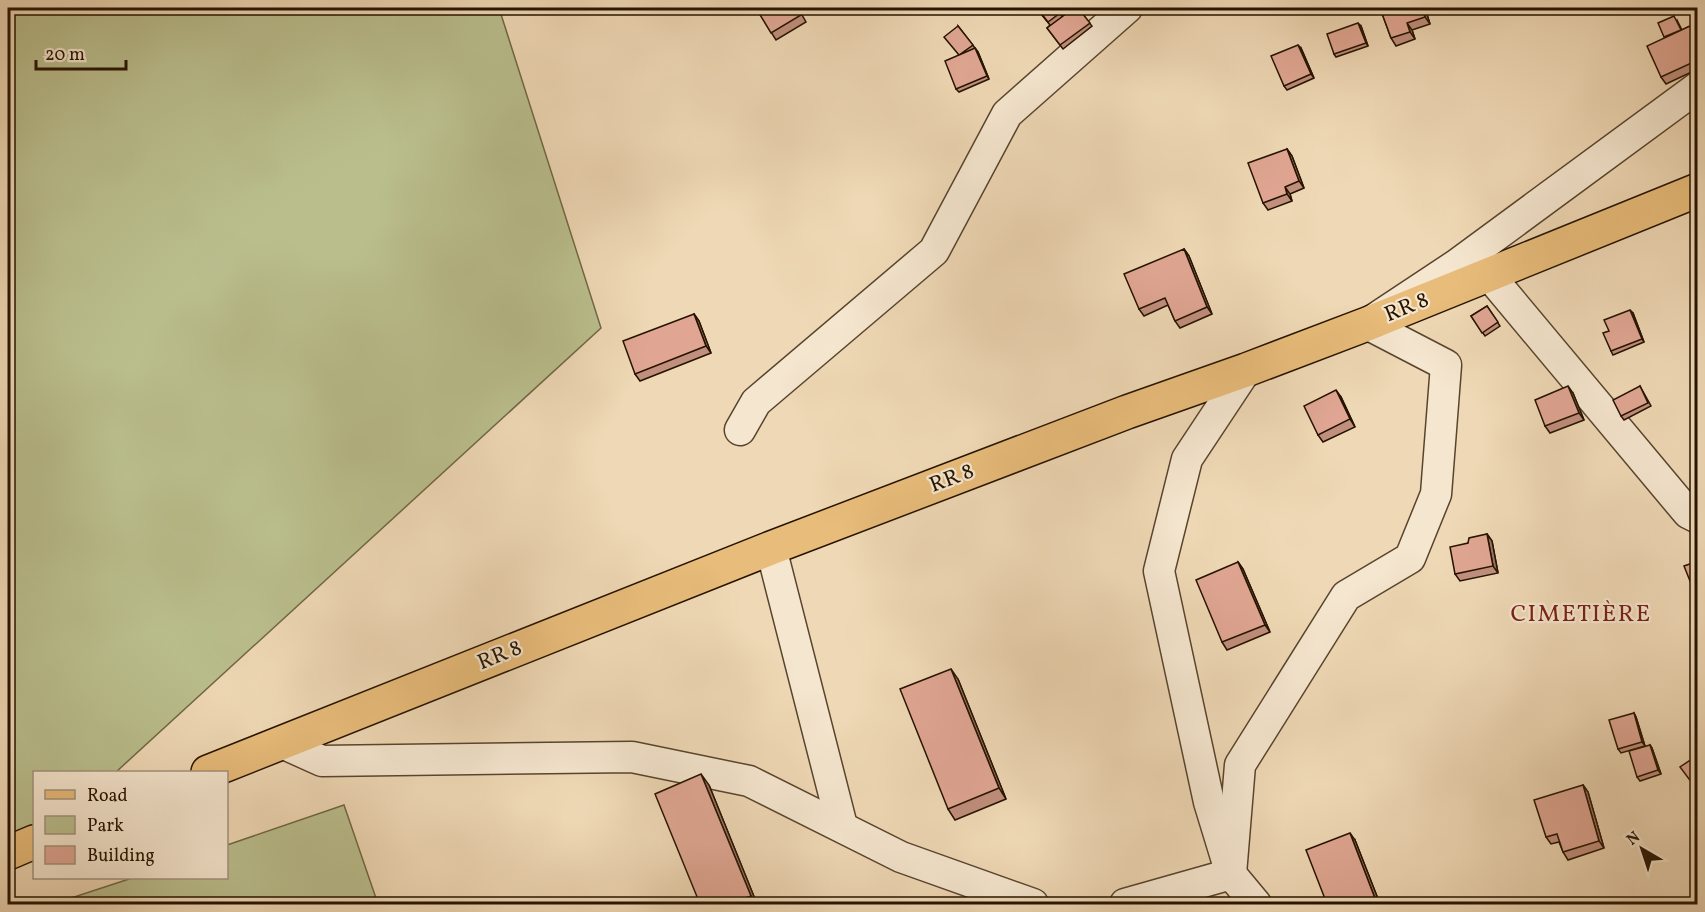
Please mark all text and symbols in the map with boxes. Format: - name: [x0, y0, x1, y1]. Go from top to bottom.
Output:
- scale bar: [36, 33, 126, 71]
- text: 20 m: [45, 43, 85, 68]
- street label: RR 8: [1380, 285, 1434, 331]
- street label: RR 8: [925, 456, 979, 502]
- district label: CIMETIÈRE: [1510, 598, 1652, 632]
- street label: RR 8: [473, 633, 527, 679]
- legend: [33, 771, 228, 879]
- text: Road: [87, 784, 128, 809]
- text: Park: [87, 814, 124, 839]
- north arrow: [1612, 819, 1672, 879]
- text: N: [1622, 826, 1646, 851]
- text: Building: [87, 844, 155, 869]

